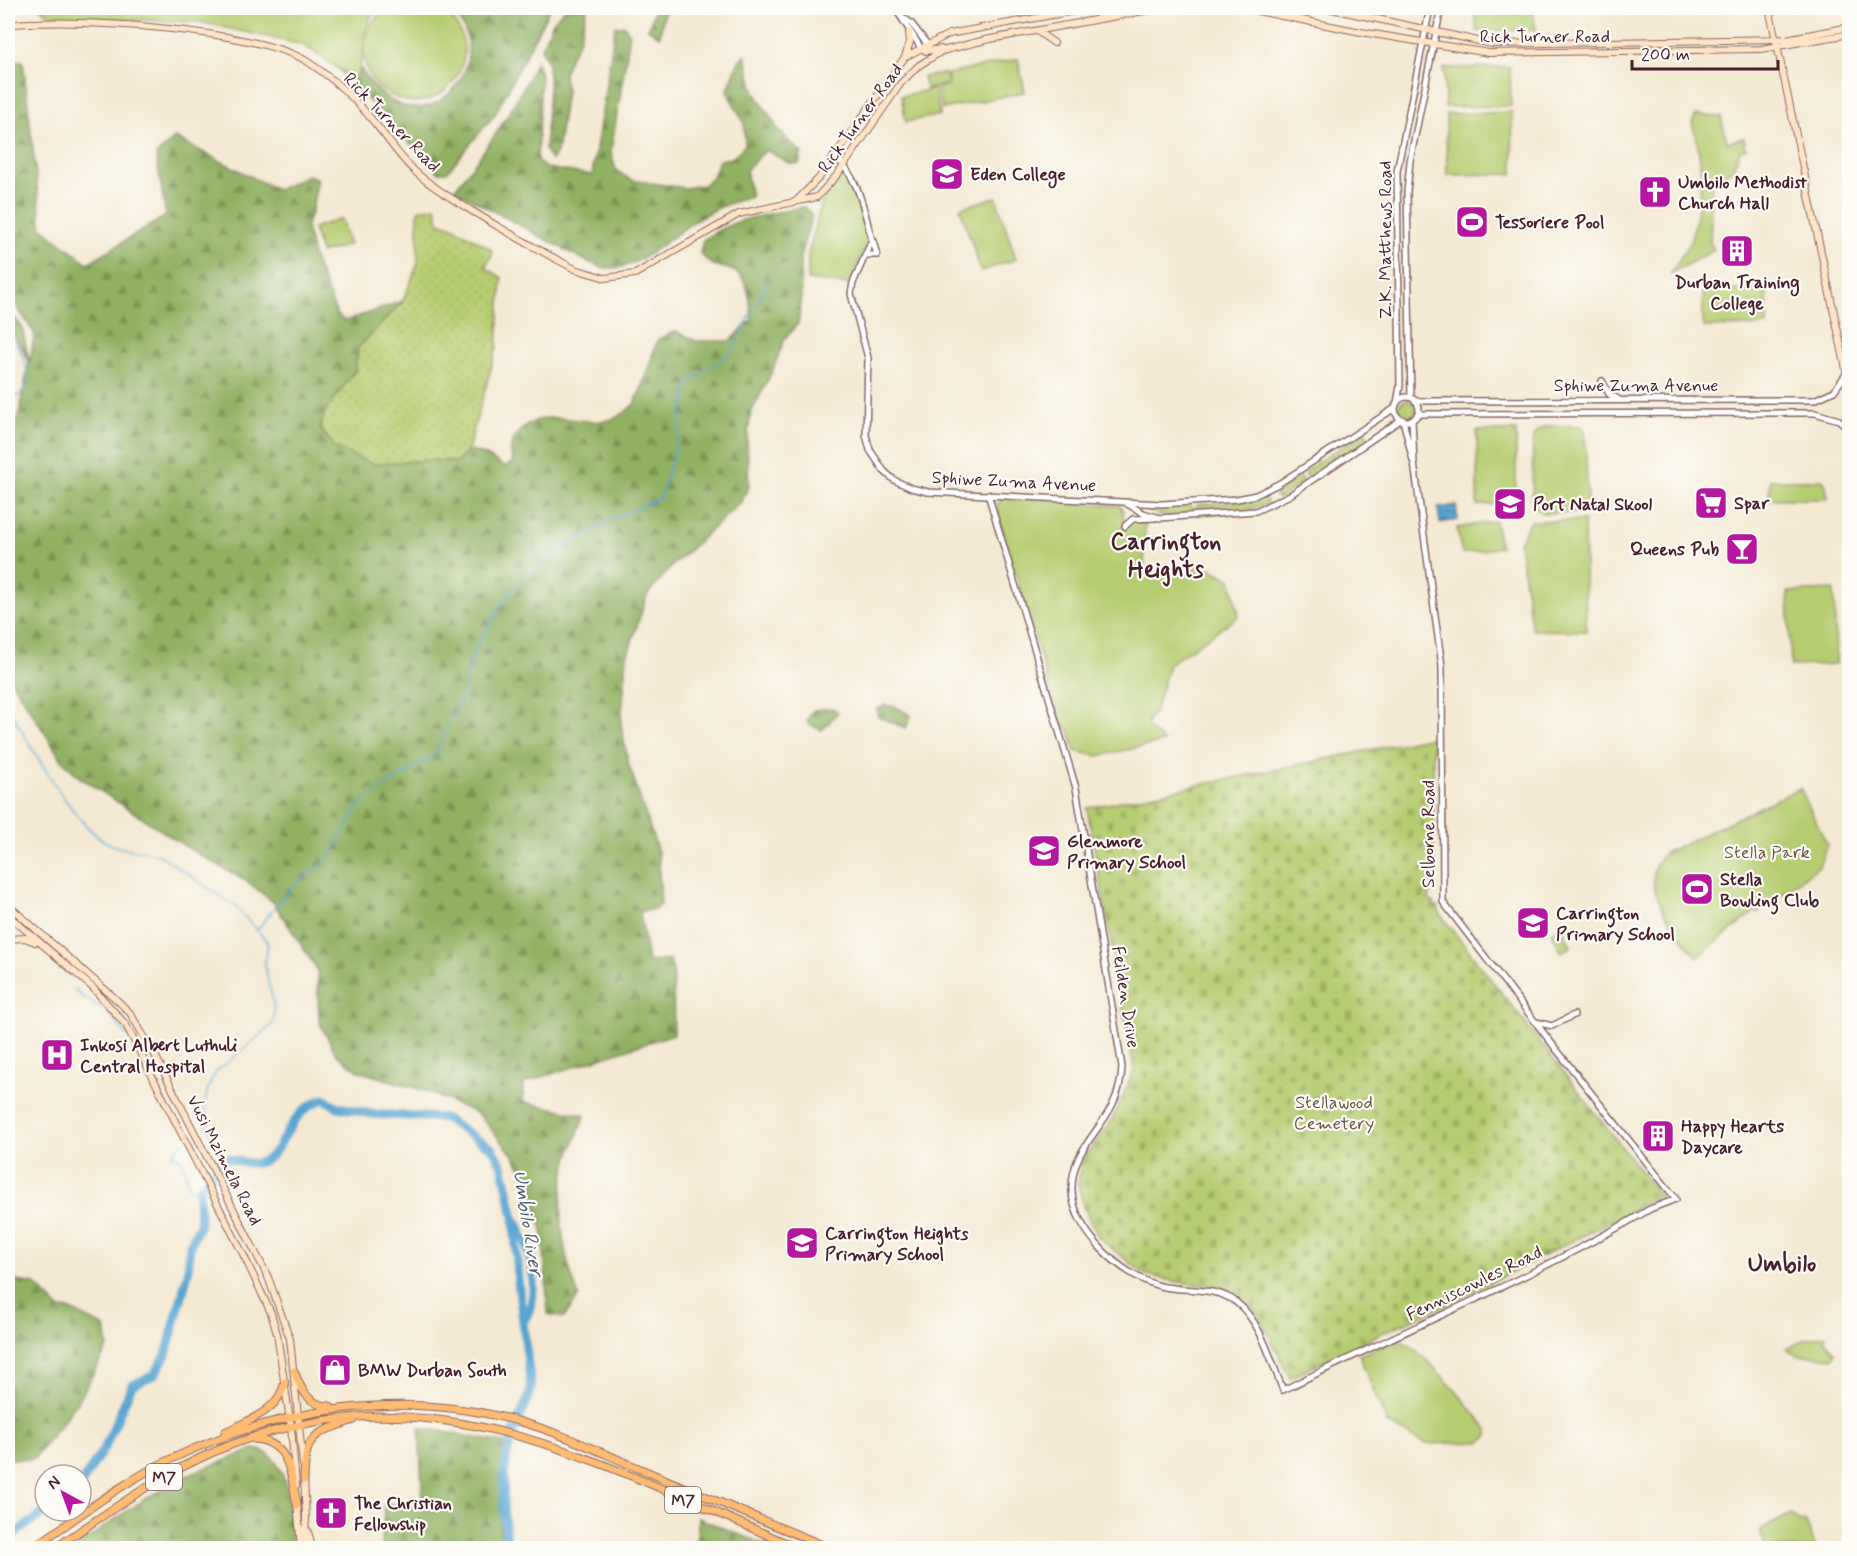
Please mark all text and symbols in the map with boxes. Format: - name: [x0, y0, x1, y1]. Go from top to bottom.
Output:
- street label: Rick Turner Road: [1480, 25, 1610, 49]
- scale bar: [1632, 33, 1778, 71]
- text: 200 m: [1641, 43, 1690, 67]
- street label: Rick Turner Road: [813, 59, 909, 178]
- street label: Rick Turner Road: [337, 67, 445, 178]
- school or university icon: Eden College: [929, 156, 965, 192]
- street label: Z.K. Matthews Road: [1374, 161, 1398, 319]
- place label: Eden College: [970, 163, 1066, 189]
- place label: Umbilo Methodist Church Hall: [1678, 171, 1807, 216]
- church icon: Umbilo Methodist Church Hall: [1637, 174, 1673, 210]
- sports icon: Tessoriere Pool: [1454, 204, 1490, 240]
- place label: Tessoriere Pool: [1495, 211, 1604, 235]
- building icon: Durban Training College: [1719, 233, 1755, 269]
- place label: Durban Training College: [1675, 271, 1800, 316]
- street label: Sphiwe Zuma Avenue: [1554, 374, 1718, 398]
- street label: Sphiwe Zuma Avenue: [931, 466, 1097, 498]
- supermarket icon: Spar: [1693, 485, 1729, 521]
- school or university icon: Port Natal Skool: [1492, 486, 1528, 522]
- place label: Spar: [1734, 492, 1770, 516]
- place label: Port Natal Skool: [1533, 493, 1652, 517]
- district label: Carrington Heights: [1111, 527, 1221, 587]
- bar icon: Queens Pub: [1724, 531, 1760, 567]
- place label: Queens Pub: [1630, 538, 1719, 562]
- street label: Selborne Road: [1417, 780, 1441, 888]
- place label: Glenmore Primary School: [1067, 830, 1186, 875]
- school or university icon: Glenmore Primary School: [1026, 833, 1062, 869]
- park label: Stella Park: [1724, 841, 1810, 865]
- place label: Stella Bowling Club: [1720, 868, 1819, 915]
- sports icon: Stella Bowling Club: [1679, 871, 1715, 907]
- place label: Carrington Primary School: [1556, 902, 1675, 947]
- school or university icon: Carrington Primary School: [1515, 905, 1551, 941]
- street label: Feilden Drive: [1105, 944, 1145, 1050]
- place label: Inkosi Albert Luthuli Central Hospital: [80, 1034, 238, 1079]
- hospital icon: Inkosi Albert Luthuli Central Hospital: [39, 1037, 75, 1073]
- street label: Vusi Mzimela Road: [181, 1091, 267, 1230]
- park label: Stellawood Cemetery: [1294, 1091, 1374, 1136]
- place label: Happy Hearts Daycare: [1681, 1115, 1784, 1160]
- building icon: Happy Hearts Daycare: [1640, 1118, 1676, 1154]
- water label: Umbilo River: [506, 1168, 550, 1281]
- place label: Carrington Heights Primary School: [825, 1222, 969, 1267]
- school or university icon: Carrington Heights Primary School: [784, 1225, 820, 1261]
- street label: Fenniscowles Road: [1402, 1241, 1546, 1327]
- district label: Umbilo: [1748, 1249, 1816, 1280]
- shop icon: BMW Durban South: [317, 1352, 353, 1388]
- place label: BMW Durban South: [358, 1359, 507, 1383]
- north arrow: [33, 1463, 93, 1523]
- road number: M7: [146, 1464, 182, 1490]
- text: N: [43, 1471, 65, 1494]
- road number: M7: [665, 1487, 701, 1513]
- place label: The Christian Fellowship: [354, 1492, 452, 1537]
- church icon: The Christian Fellowship: [313, 1495, 349, 1531]

